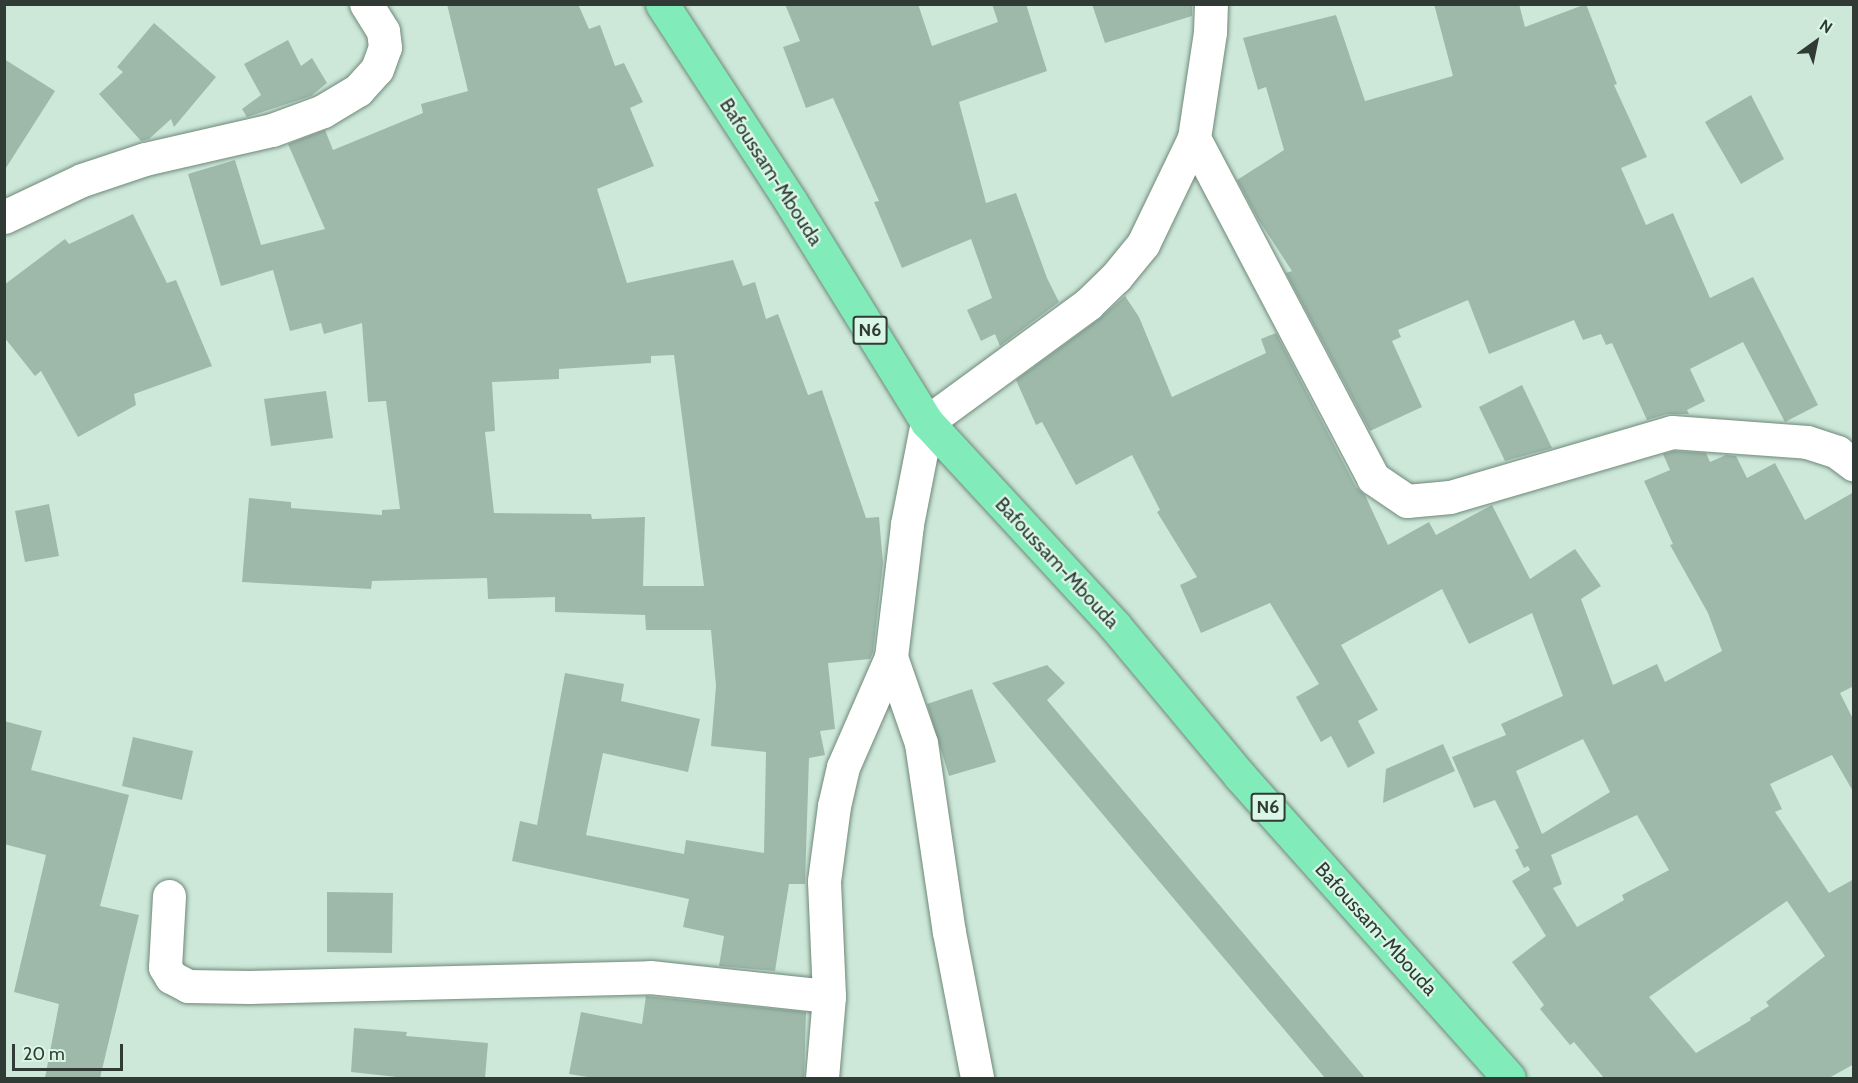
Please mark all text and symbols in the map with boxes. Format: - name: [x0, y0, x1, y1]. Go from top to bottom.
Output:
- north arrow: [1786, 12, 1846, 72]
- text: N: [1816, 15, 1836, 38]
- street label: Bafoussam-Mbouda: [714, 94, 828, 250]
- road number: N6: [852, 315, 888, 345]
- street label: Bafoussam-Mbouda: [990, 492, 1124, 634]
- road number: N6: [1250, 792, 1286, 822]
- street label: Bafoussam-Mbouda: [1310, 857, 1442, 1001]
- scale bar: [15, 1032, 126, 1070]
- text: 20 m: [23, 1043, 65, 1065]

